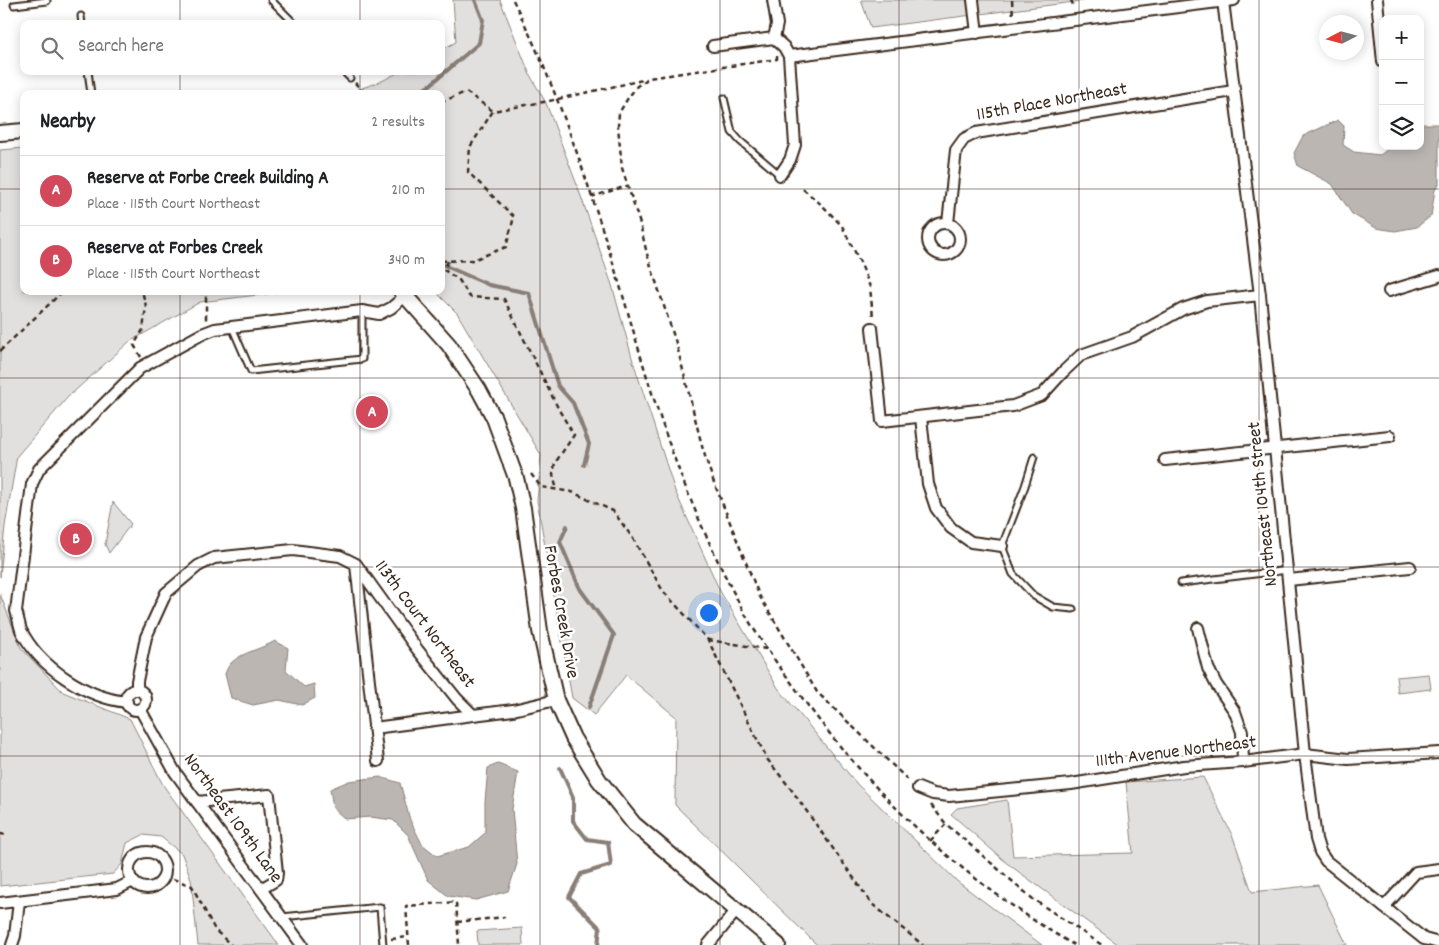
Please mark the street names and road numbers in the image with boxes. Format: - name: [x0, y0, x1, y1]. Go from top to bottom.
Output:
- street label: 115th Place Northeast: [975, 76, 1129, 130]
- street label: Northeast 104th Street: [1242, 420, 1286, 588]
- street label: Forbes Creek Drive: [535, 543, 585, 681]
- street label: 113th Court Northeast: [367, 555, 481, 695]
- street label: 111th Avenue Northeast: [1094, 730, 1258, 776]
- street label: Northeast 109th Lane: [176, 749, 288, 889]

